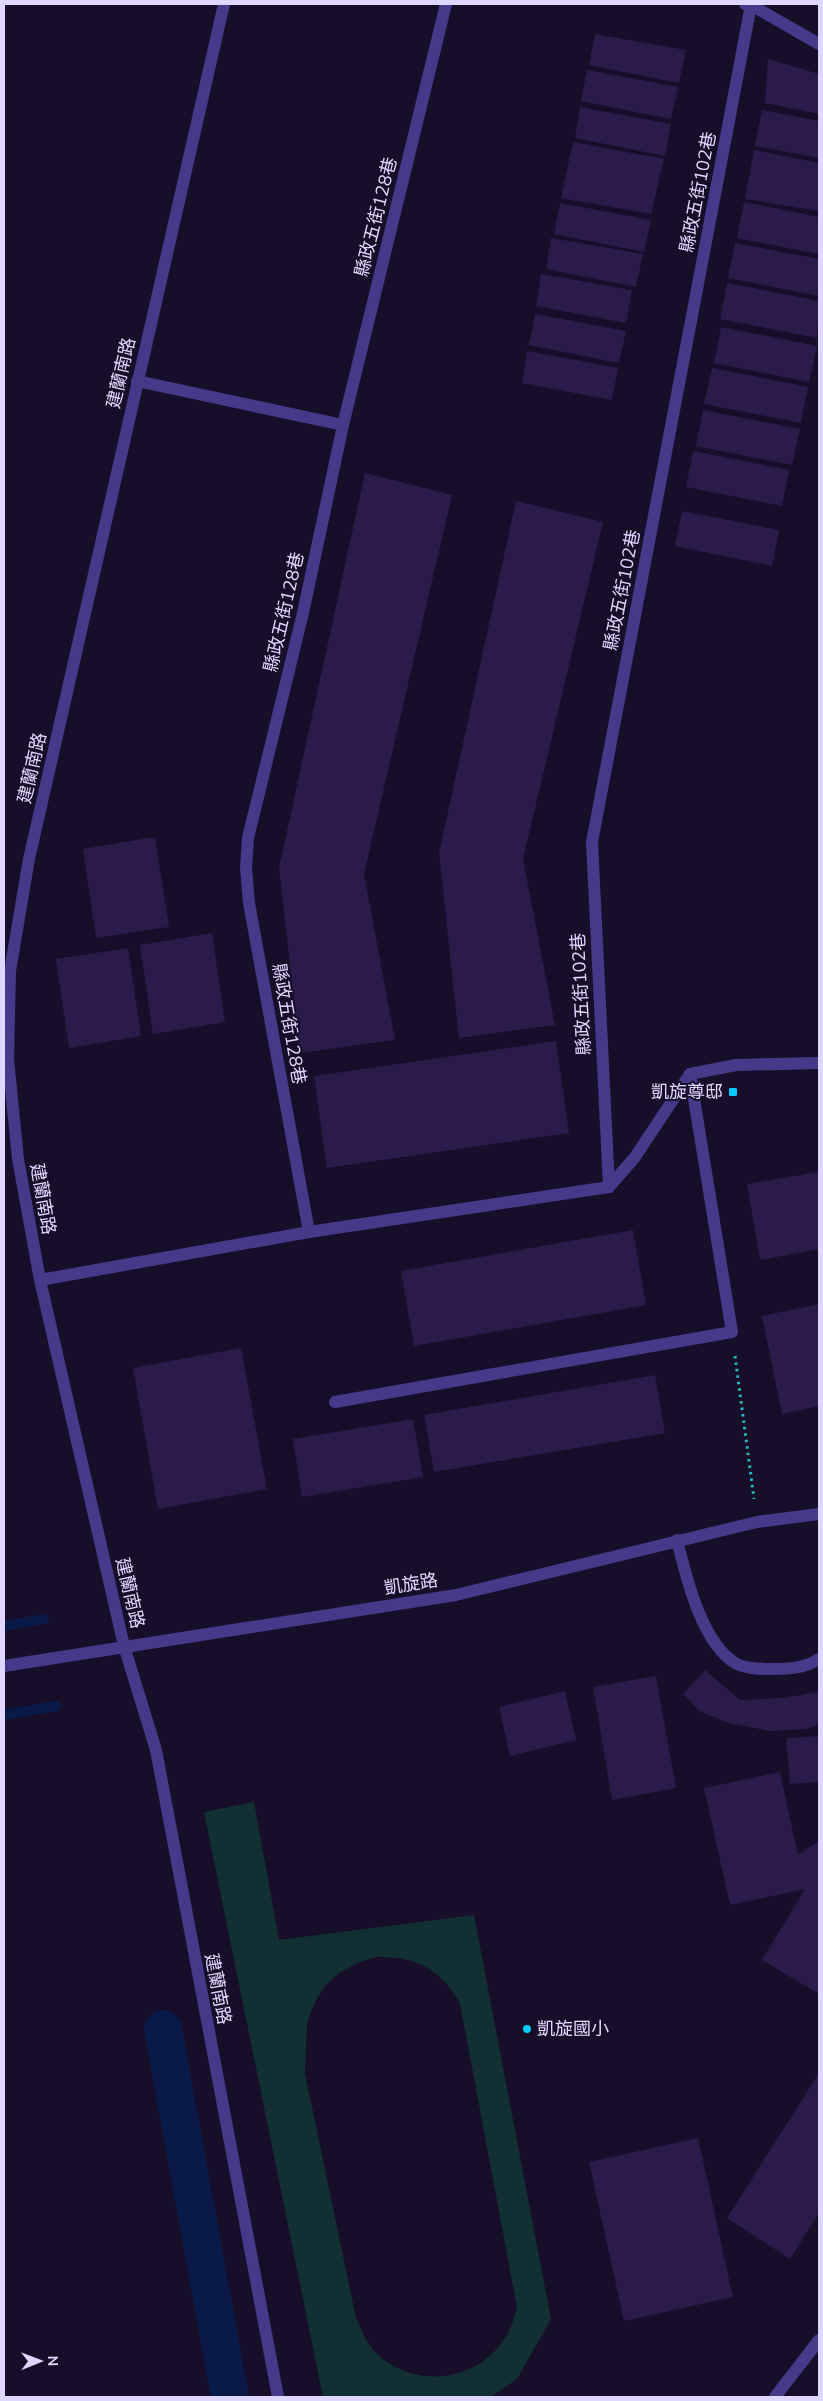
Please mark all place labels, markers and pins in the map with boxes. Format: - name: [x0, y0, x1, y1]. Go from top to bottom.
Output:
- place label: 凱旋尊邸: [651, 1080, 723, 1104]
- marker: 凱旋尊邸: [727, 1086, 739, 1098]
- place label: 凱旋國小: [537, 2017, 609, 2041]
- marker: 凱旋國小: [521, 2023, 533, 2035]

